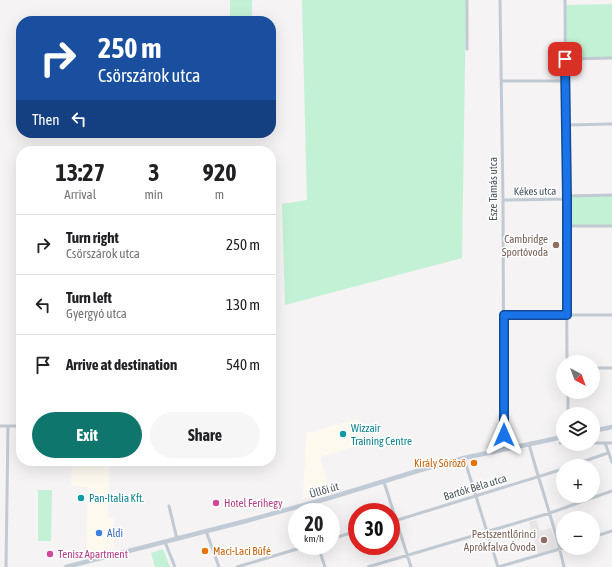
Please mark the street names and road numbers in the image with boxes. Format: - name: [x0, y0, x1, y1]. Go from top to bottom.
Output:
- street label: Esze Tamás utca: [487, 157, 499, 221]
- street label: Kékes utca: [514, 185, 556, 197]
- street label: Bartók Béla utca: [442, 472, 508, 502]
- street label: Üllői út: [308, 480, 340, 500]

